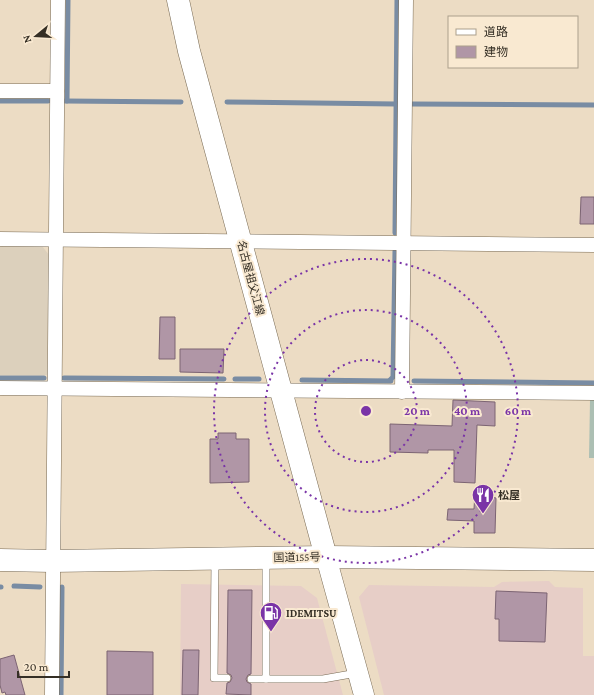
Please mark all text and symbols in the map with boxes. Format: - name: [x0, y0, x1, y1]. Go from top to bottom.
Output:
- north arrow: [16, 16, 56, 56]
- legend: [448, 16, 578, 68]
- text: 道路: [484, 25, 508, 39]
- text: N: [19, 33, 33, 45]
- text: 建物: [484, 45, 508, 59]
- street label: 名古屋祖父江線: [235, 239, 267, 317]
- centre of rings: [359, 404, 373, 418]
- text: 20 m: [404, 404, 431, 418]
- text: 40 m: [454, 404, 481, 418]
- text: 60 m: [505, 404, 532, 418]
- restaurant icon: 松屋: [470, 482, 496, 515]
- place label: 松屋: [498, 489, 520, 501]
- street label: 国道155号: [273, 551, 321, 563]
- fuel station icon: IDEMITSU: [258, 600, 284, 633]
- place label: IDEMITSU: [286, 607, 337, 619]
- scale bar: [18, 653, 69, 679]
- text: 20 m: [24, 660, 49, 674]

